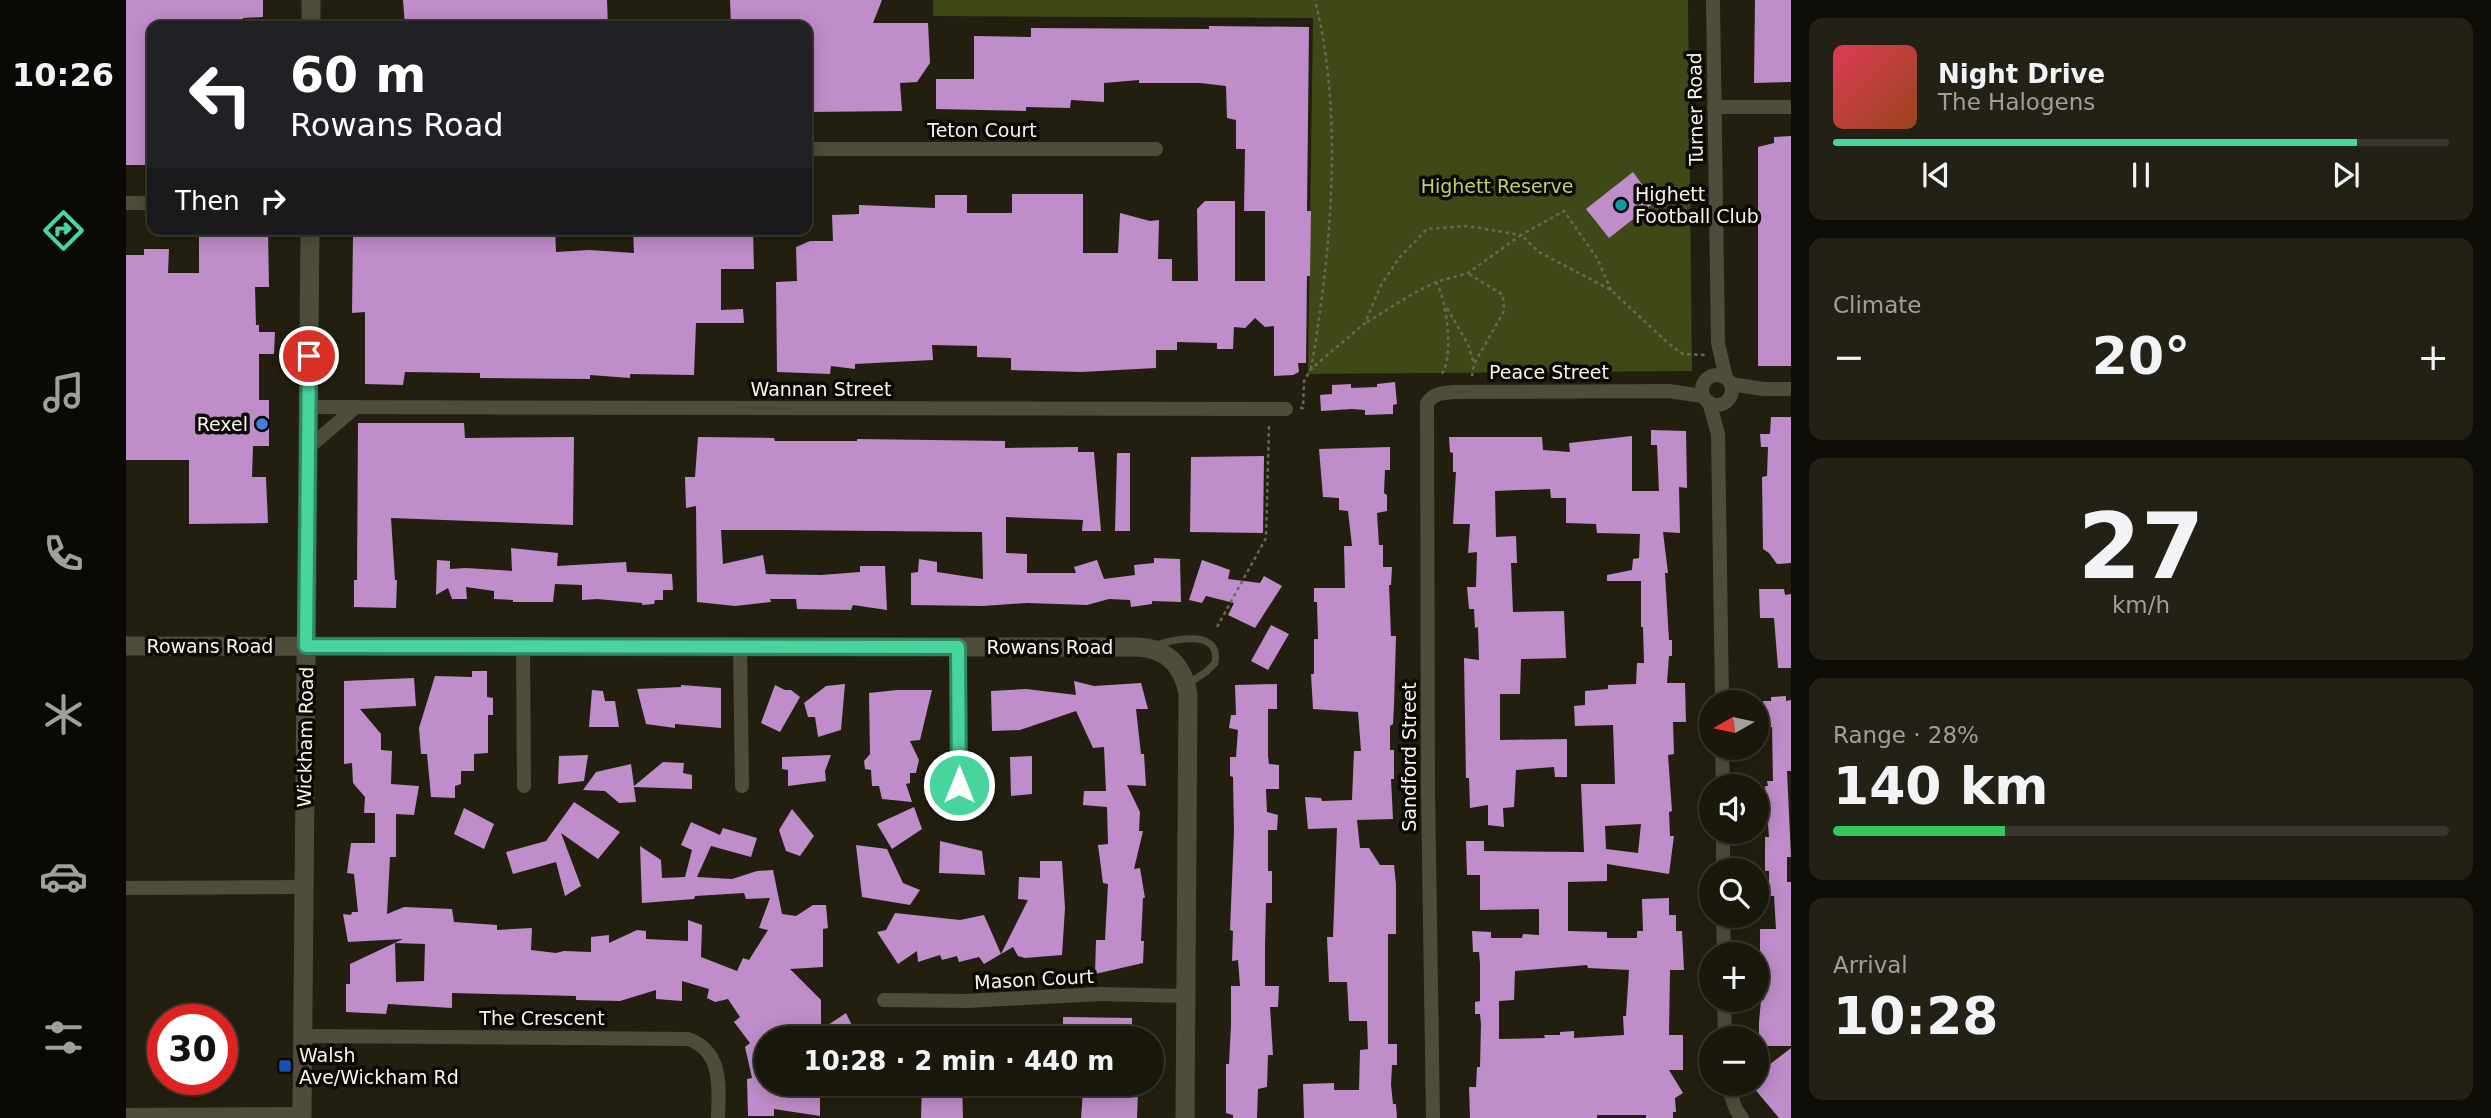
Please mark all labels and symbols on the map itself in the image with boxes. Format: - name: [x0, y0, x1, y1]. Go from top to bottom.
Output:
- street label: Turner Road: [1683, 52, 1707, 167]
- street label: Teton Court: [926, 119, 1037, 141]
- park label: Highett Reserve: [1421, 175, 1573, 197]
- place label: Highett Football Club: [1635, 183, 1759, 227]
- marker: Highett Football Club: [1613, 197, 1629, 213]
- pin: [279, 326, 339, 386]
- street label: Peace Street: [1489, 361, 1609, 383]
- street label: Wannan Street: [751, 378, 891, 400]
- place label: Rexel: [197, 413, 248, 435]
- marker: Rexel: [254, 416, 270, 432]
- street label: Rowans Road: [147, 635, 273, 657]
- street label: Rowans Road: [987, 636, 1113, 658]
- street label: Wickham Road: [293, 666, 317, 808]
- street label: Sandford Street: [1398, 682, 1420, 832]
- north arrow: [1699, 690, 1769, 760]
- position arrow: [922, 748, 996, 822]
- street label: Mason Court: [974, 965, 1094, 993]
- speed limit sign: 30: [147, 1004, 238, 1095]
- street label: The Crescent: [478, 1007, 605, 1029]
- place label: Walsh Ave/Wickham Rd: [299, 1044, 459, 1088]
- marker: Walsh Ave/Wickham Rd: [277, 1058, 293, 1074]

